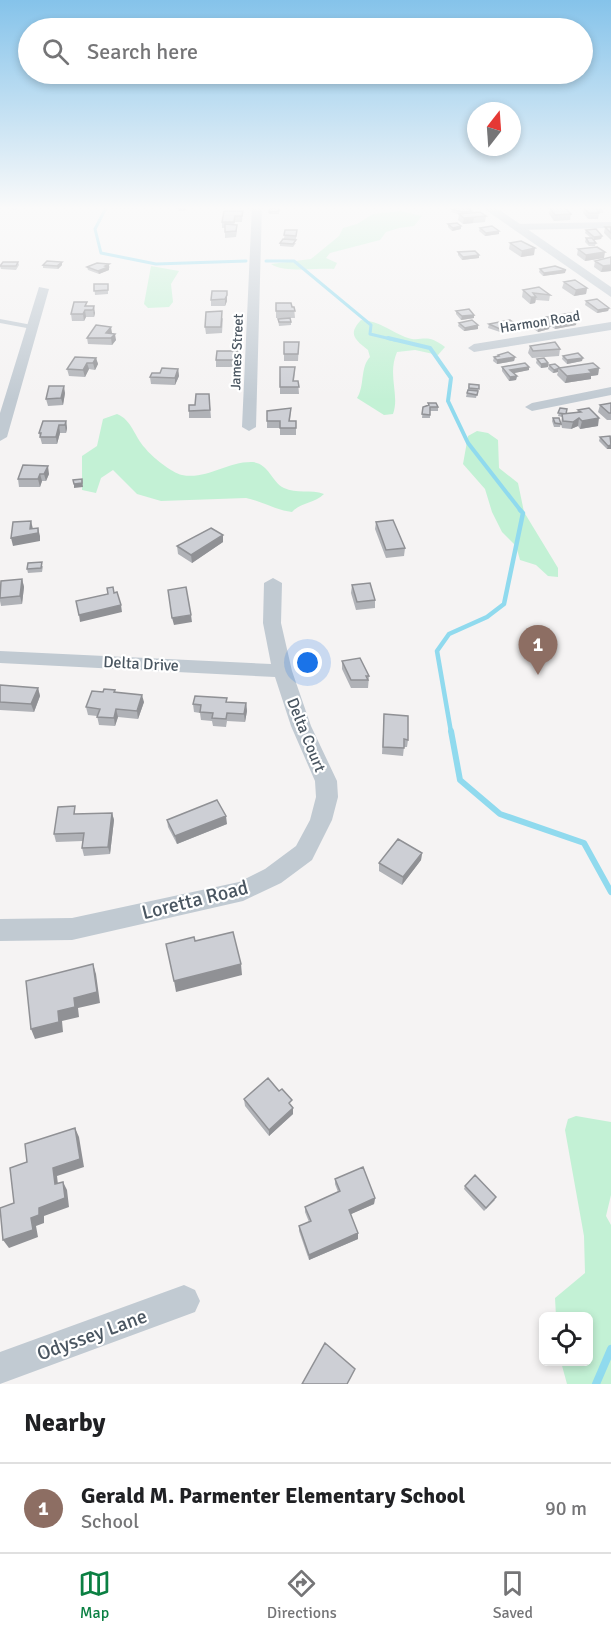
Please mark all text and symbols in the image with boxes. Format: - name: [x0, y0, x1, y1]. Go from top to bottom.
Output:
- search box: [18, 18, 593, 84]
- icon: search: [39, 35, 72, 68]
- text: Search here: [87, 38, 198, 65]
- north arrow: [467, 102, 521, 156]
- street label: Harmon Road: [499, 307, 581, 337]
- street label: James Street: [227, 313, 247, 391]
- pin: 1: [518, 626, 558, 675]
- your location: [293, 648, 322, 677]
- street label: Delta Drive: [103, 652, 179, 676]
- street label: Delta Court: [282, 695, 330, 775]
- street label: Loretta Road: [139, 875, 251, 925]
- street label: Odyssey Lane: [33, 1304, 151, 1366]
- map controls: [539, 1312, 593, 1366]
- button: locate: [539, 1312, 593, 1366]
- text: Nearby: [24, 1407, 105, 1439]
- text: Gerald M. Parmenter Elementary School: [81, 1482, 465, 1509]
- text: 1: [38, 1496, 49, 1521]
- text: 90 m: [545, 1496, 587, 1521]
- text: School: [81, 1509, 139, 1534]
- tab: Map: [78, 1567, 111, 1623]
- tab: Directions: [267, 1567, 337, 1623]
- tab: Saved: [493, 1567, 533, 1623]

